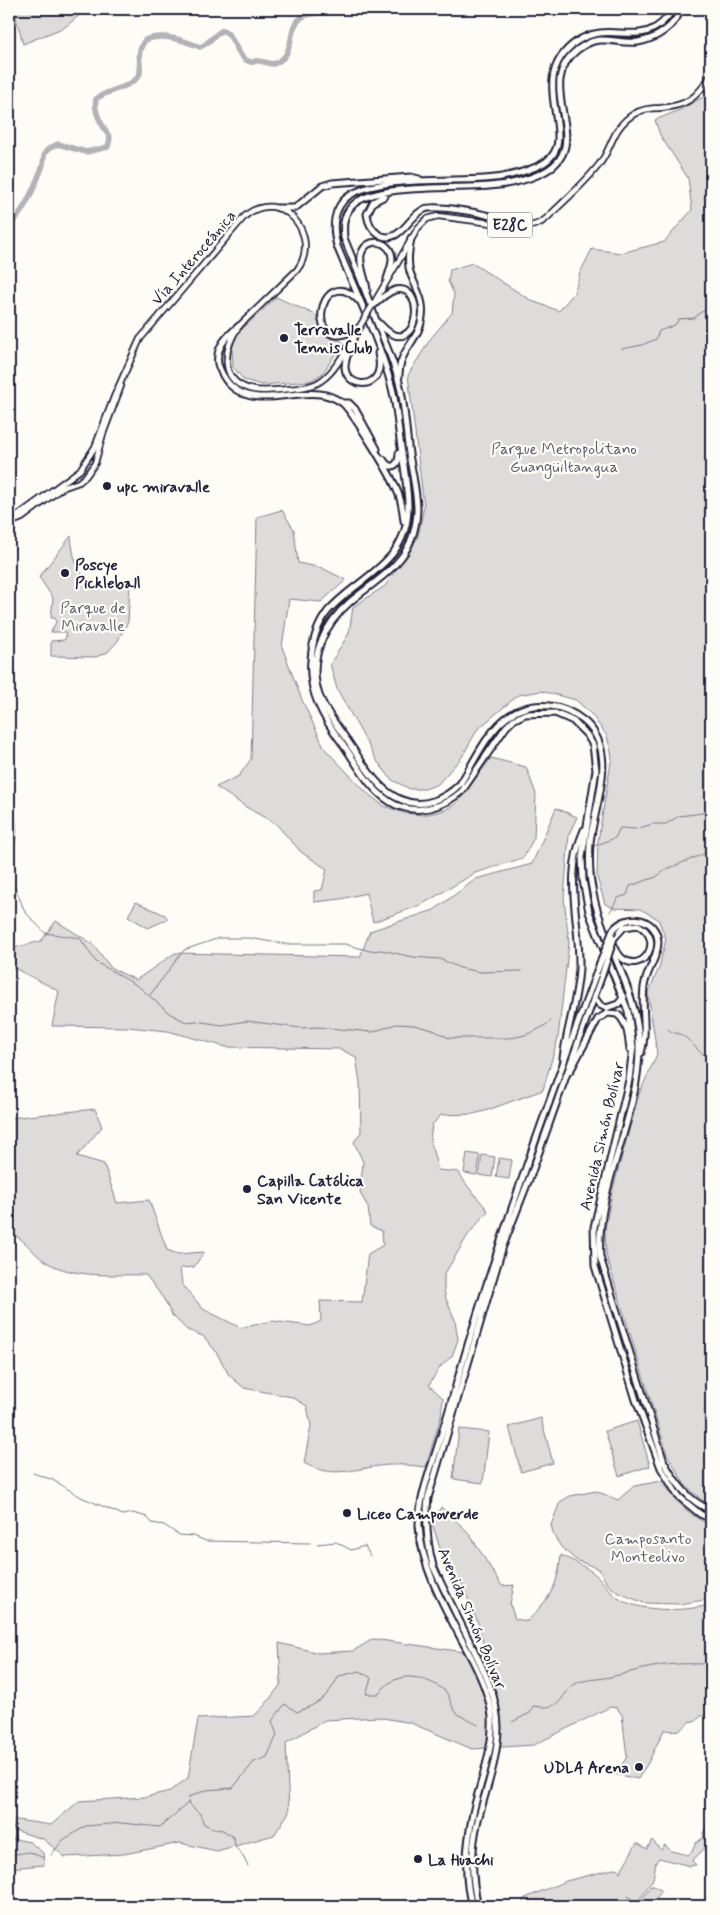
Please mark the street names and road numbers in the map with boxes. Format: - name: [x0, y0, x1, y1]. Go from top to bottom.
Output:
- street label: Vía Interoceánica: [147, 206, 241, 310]
- road number: E28C: [488, 212, 532, 238]
- street label: Avenida Simón Bolívar: [575, 1060, 630, 1213]
- street label: Avenida Simón Bolívar: [432, 1545, 511, 1693]

